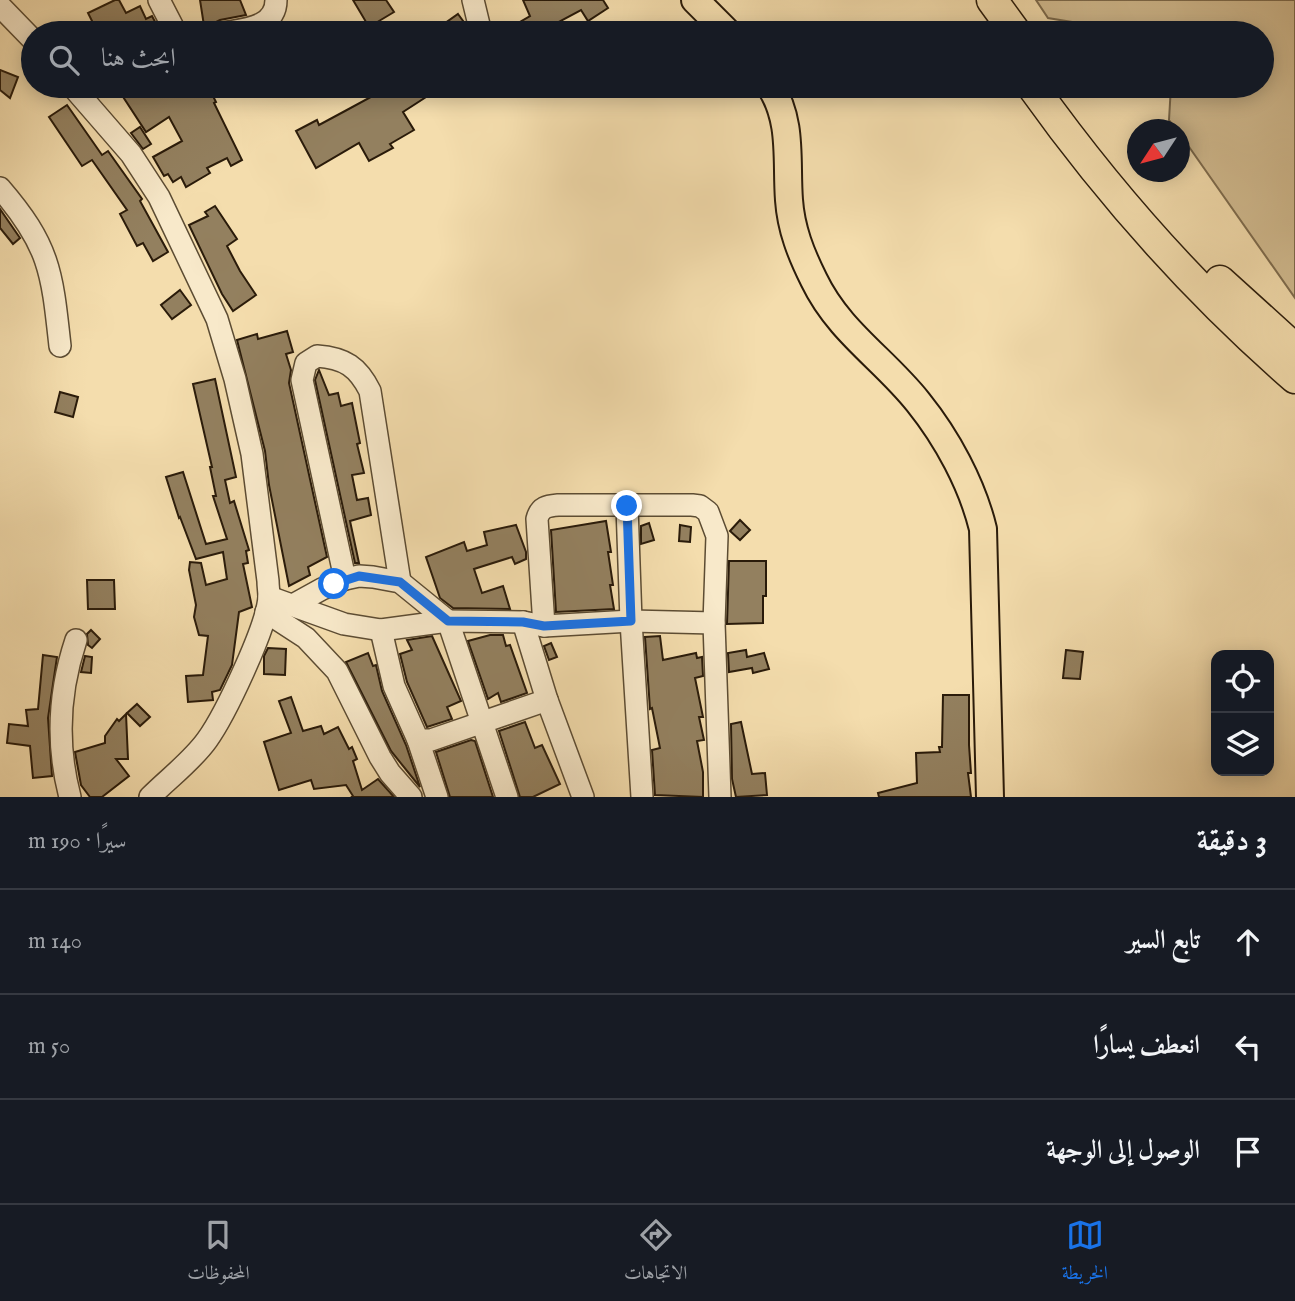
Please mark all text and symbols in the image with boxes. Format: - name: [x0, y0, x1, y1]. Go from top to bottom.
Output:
- search box: [21, 21, 1274, 98]
- icon: search: [45, 41, 83, 79]
- text: ابحث هنا: [101, 42, 176, 75]
- north arrow: [1127, 119, 1190, 182]
- route end: [611, 490, 642, 521]
- route start: [318, 568, 349, 599]
- map controls: [1211, 650, 1274, 776]
- button: locate: [1211, 650, 1274, 713]
- button: layers: [1211, 713, 1274, 776]
- text: 3 دقيقة: [1197, 823, 1267, 861]
- text: سيرًا · 190 m: [28, 827, 127, 856]
- icon: ahead: [1229, 923, 1267, 961]
- text: تابع السير: [1126, 924, 1200, 957]
- text: 140 m: [28, 927, 82, 956]
- icon: left: [1229, 1028, 1267, 1066]
- text: انعطف يسارًا: [1093, 1029, 1200, 1062]
- text: 50 m: [28, 1032, 70, 1061]
- icon: arrive: [1229, 1133, 1267, 1171]
- text: الوصول إلى الوجهة: [1046, 1134, 1200, 1167]
- tab: المحفوظات: [187, 1216, 250, 1291]
- tab: الاتجاهات: [624, 1216, 687, 1291]
- tab: الخريطة: [1062, 1216, 1108, 1291]

